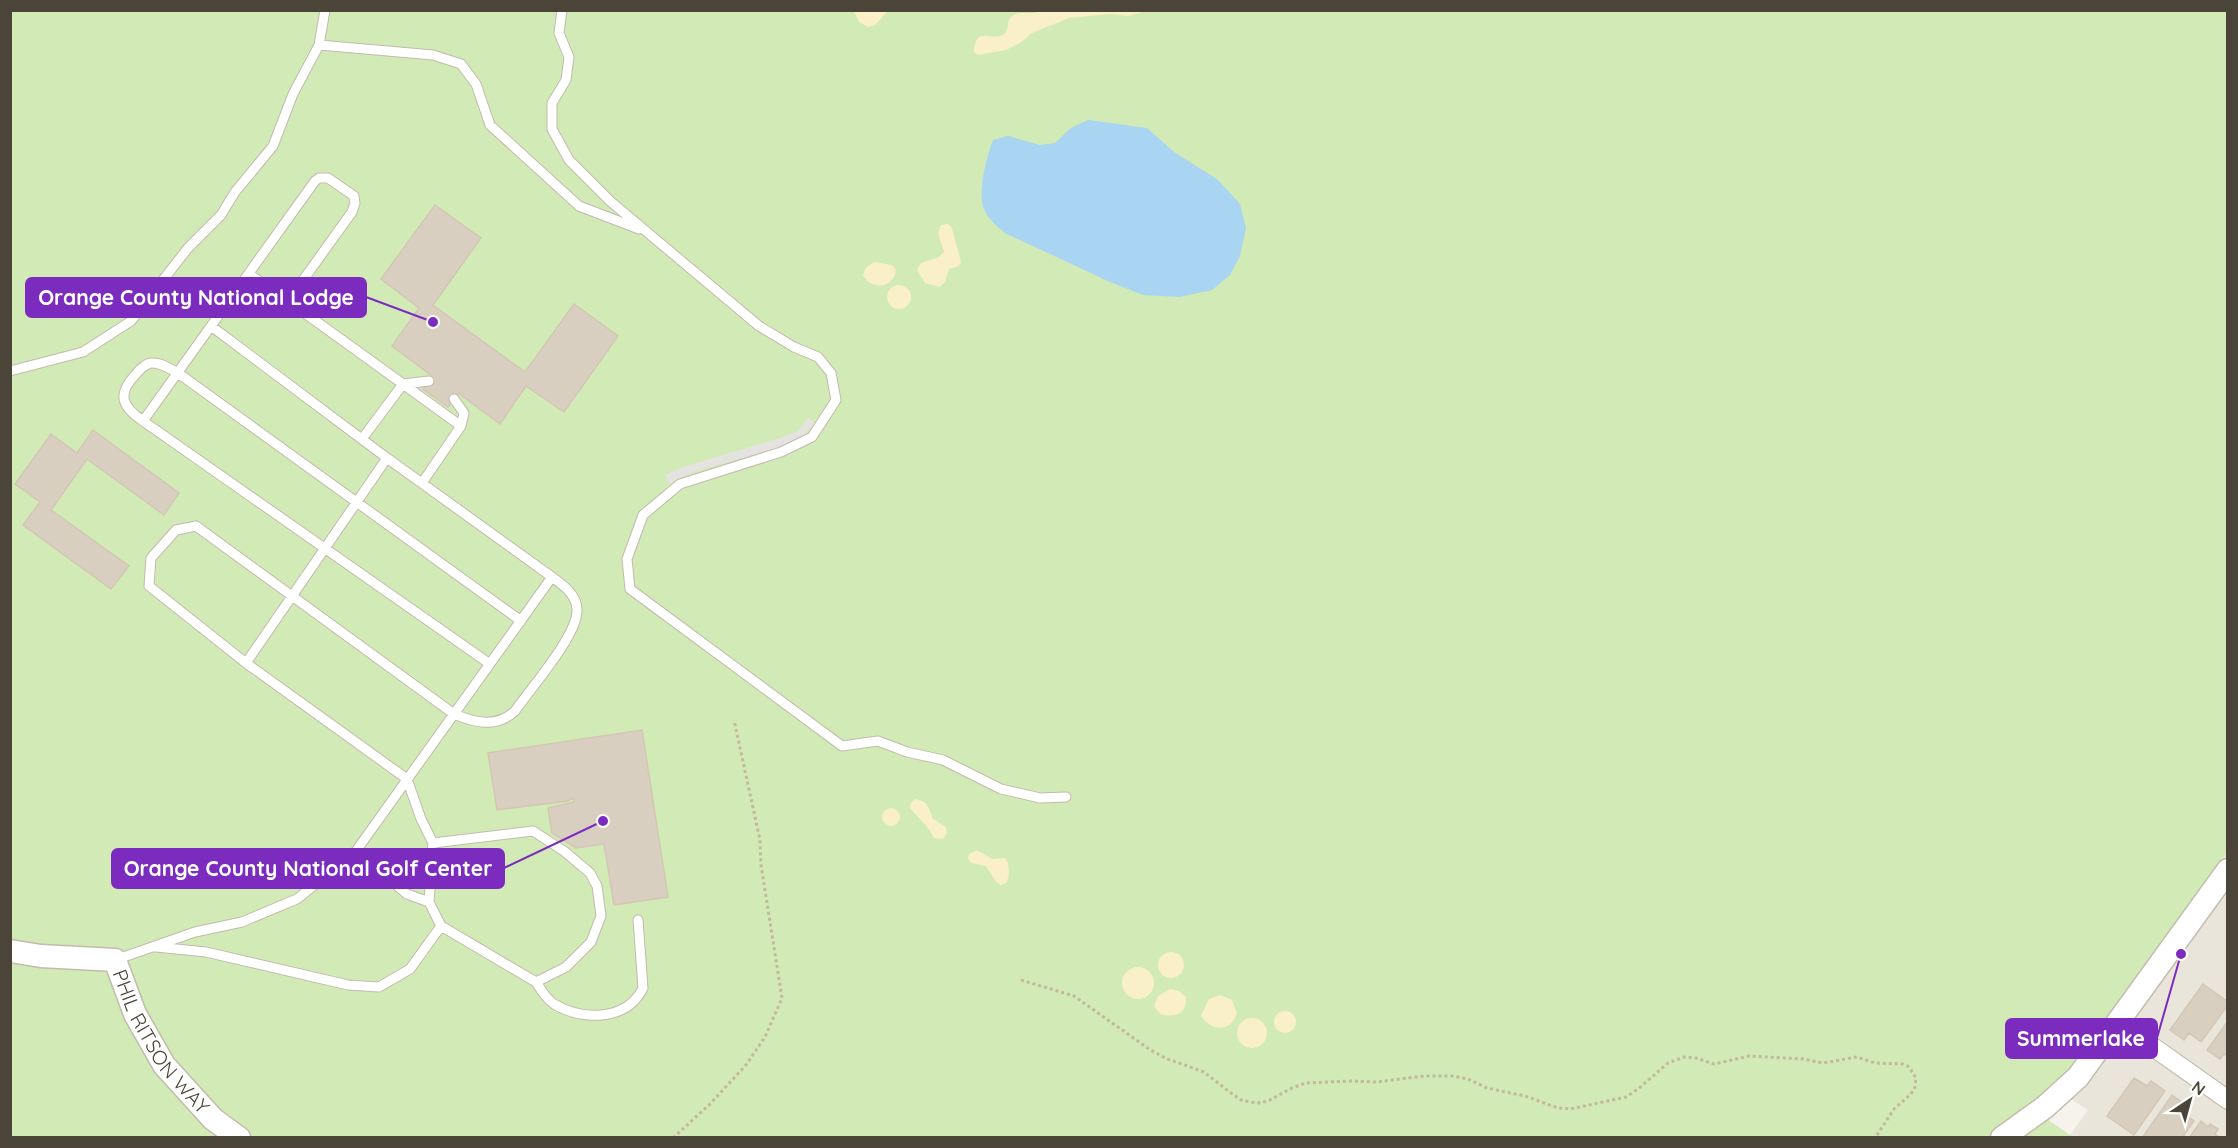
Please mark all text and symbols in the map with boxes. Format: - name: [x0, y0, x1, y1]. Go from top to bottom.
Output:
- callout: Orange County National Lodge: [26, 278, 366, 317]
- text: Orange County National Lodge: [38, 284, 354, 310]
- callout: Orange County National Golf Center: [112, 849, 504, 888]
- text: Orange County National Golf Center: [124, 855, 492, 881]
- street label: PHIL RITSON WAY: [108, 966, 215, 1119]
- callout: Summerlake: [2006, 1019, 2157, 1058]
- text: Summerlake: [2017, 1025, 2145, 1051]
- north arrow: [2160, 1070, 2220, 1130]
- text: N: [2188, 1076, 2209, 1099]

